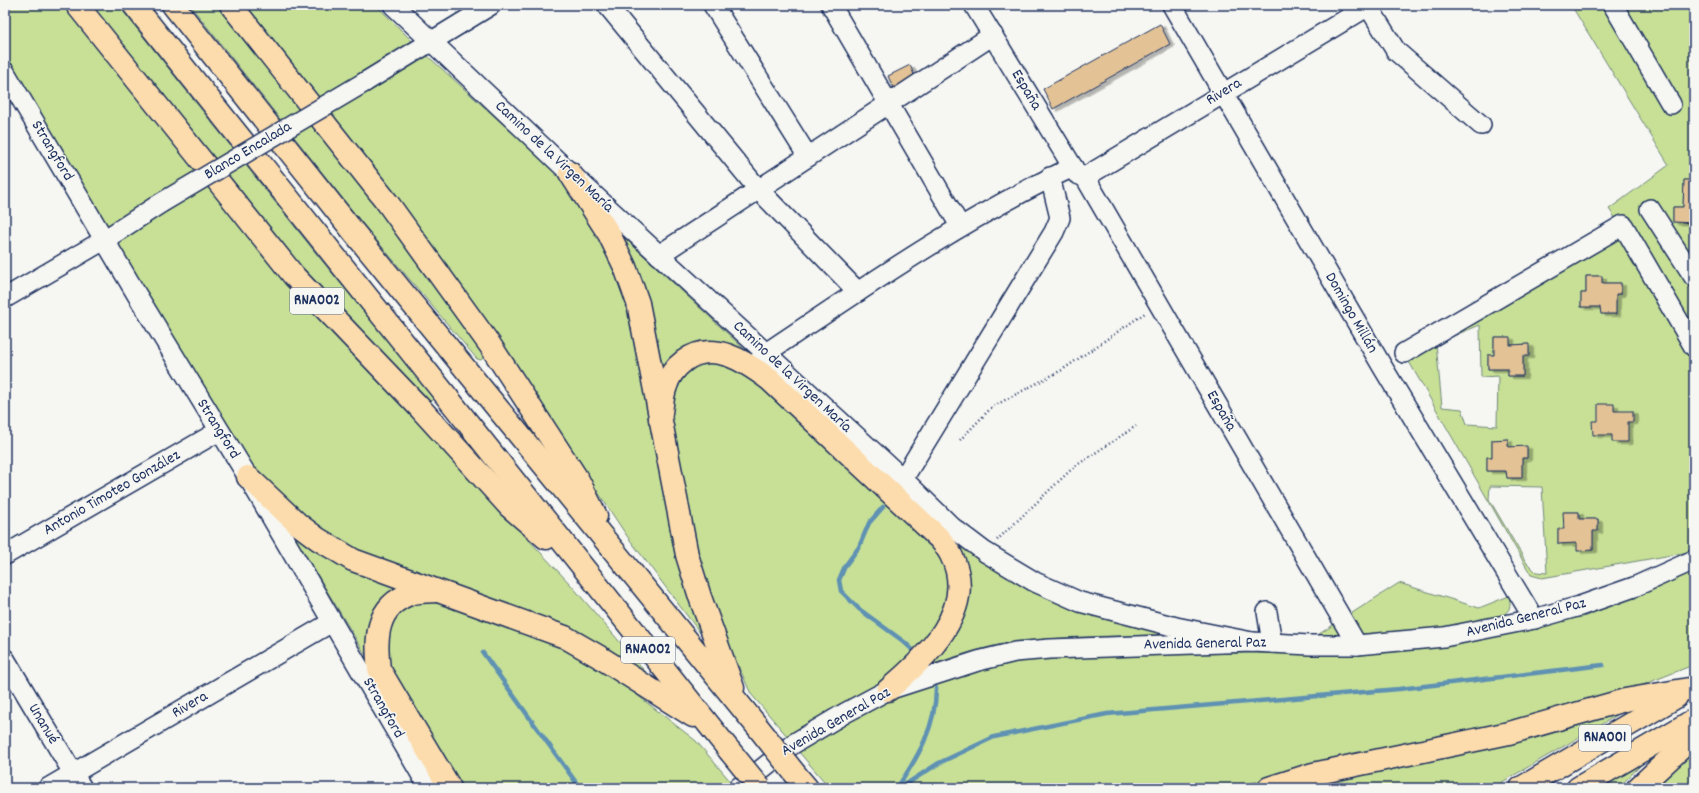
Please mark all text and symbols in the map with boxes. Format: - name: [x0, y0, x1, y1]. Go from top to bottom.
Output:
- street label: España: [1005, 65, 1047, 115]
- street label: Rivera: [1202, 72, 1247, 112]
- street label: Camino de la Virgen María: [489, 96, 619, 219]
- street label: Strangford: [25, 116, 79, 186]
- street label: Blanco Encalada: [200, 116, 297, 186]
- street label: Domingo Millán: [1319, 268, 1383, 358]
- road number: RNA002: [290, 288, 344, 314]
- street label: Camino de la Virgen María: [727, 316, 857, 439]
- street label: España: [1200, 386, 1242, 436]
- street label: Strangford: [190, 394, 246, 464]
- street label: Antonio Timoteo González: [39, 444, 185, 542]
- street label: Avenida General Paz: [1464, 592, 1588, 644]
- street label: Avenida General Paz: [1143, 631, 1267, 657]
- road number: RNA002: [621, 637, 675, 663]
- street label: Strangford: [356, 673, 410, 743]
- street label: Avenida General Paz: [777, 681, 895, 763]
- street label: Rivera: [168, 685, 213, 724]
- street label: Unanué: [22, 699, 64, 749]
- road number: RNA001: [1579, 725, 1631, 751]

